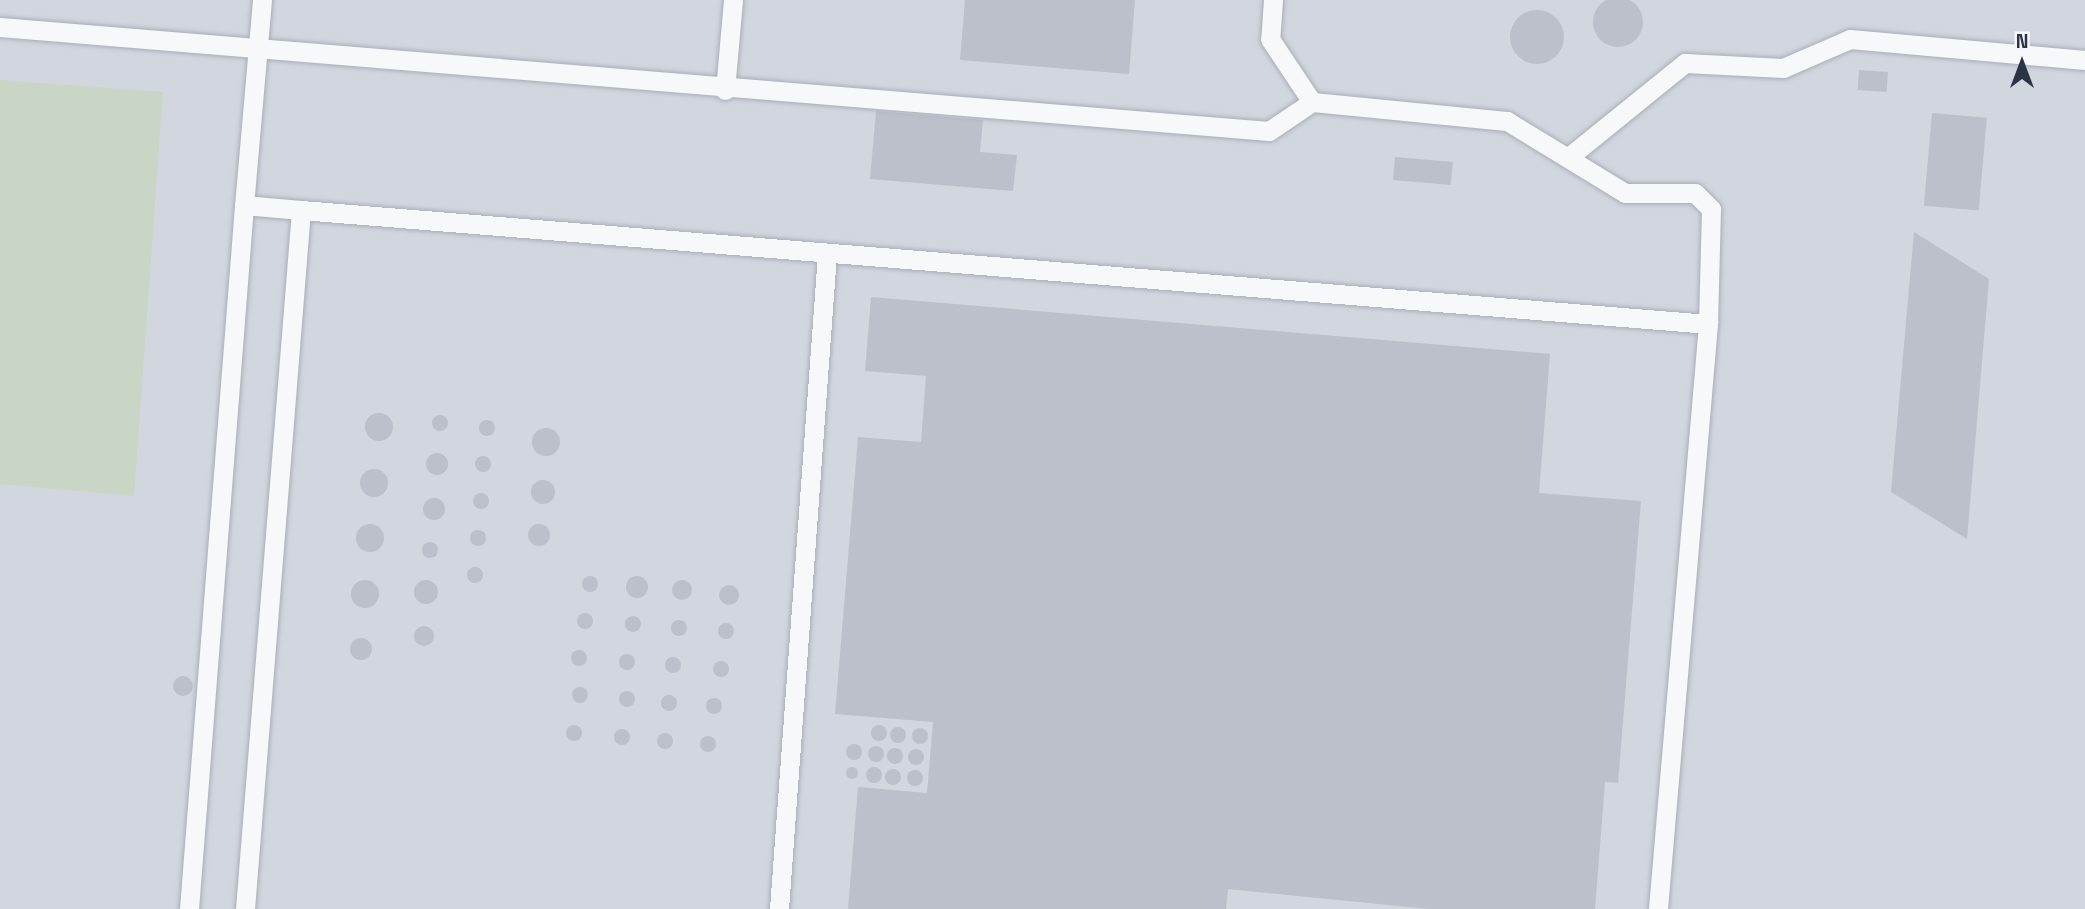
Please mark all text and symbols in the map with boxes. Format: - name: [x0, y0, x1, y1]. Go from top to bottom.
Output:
- north arrow: [1987, 28, 2057, 98]
- text: N: [2016, 29, 2028, 54]

